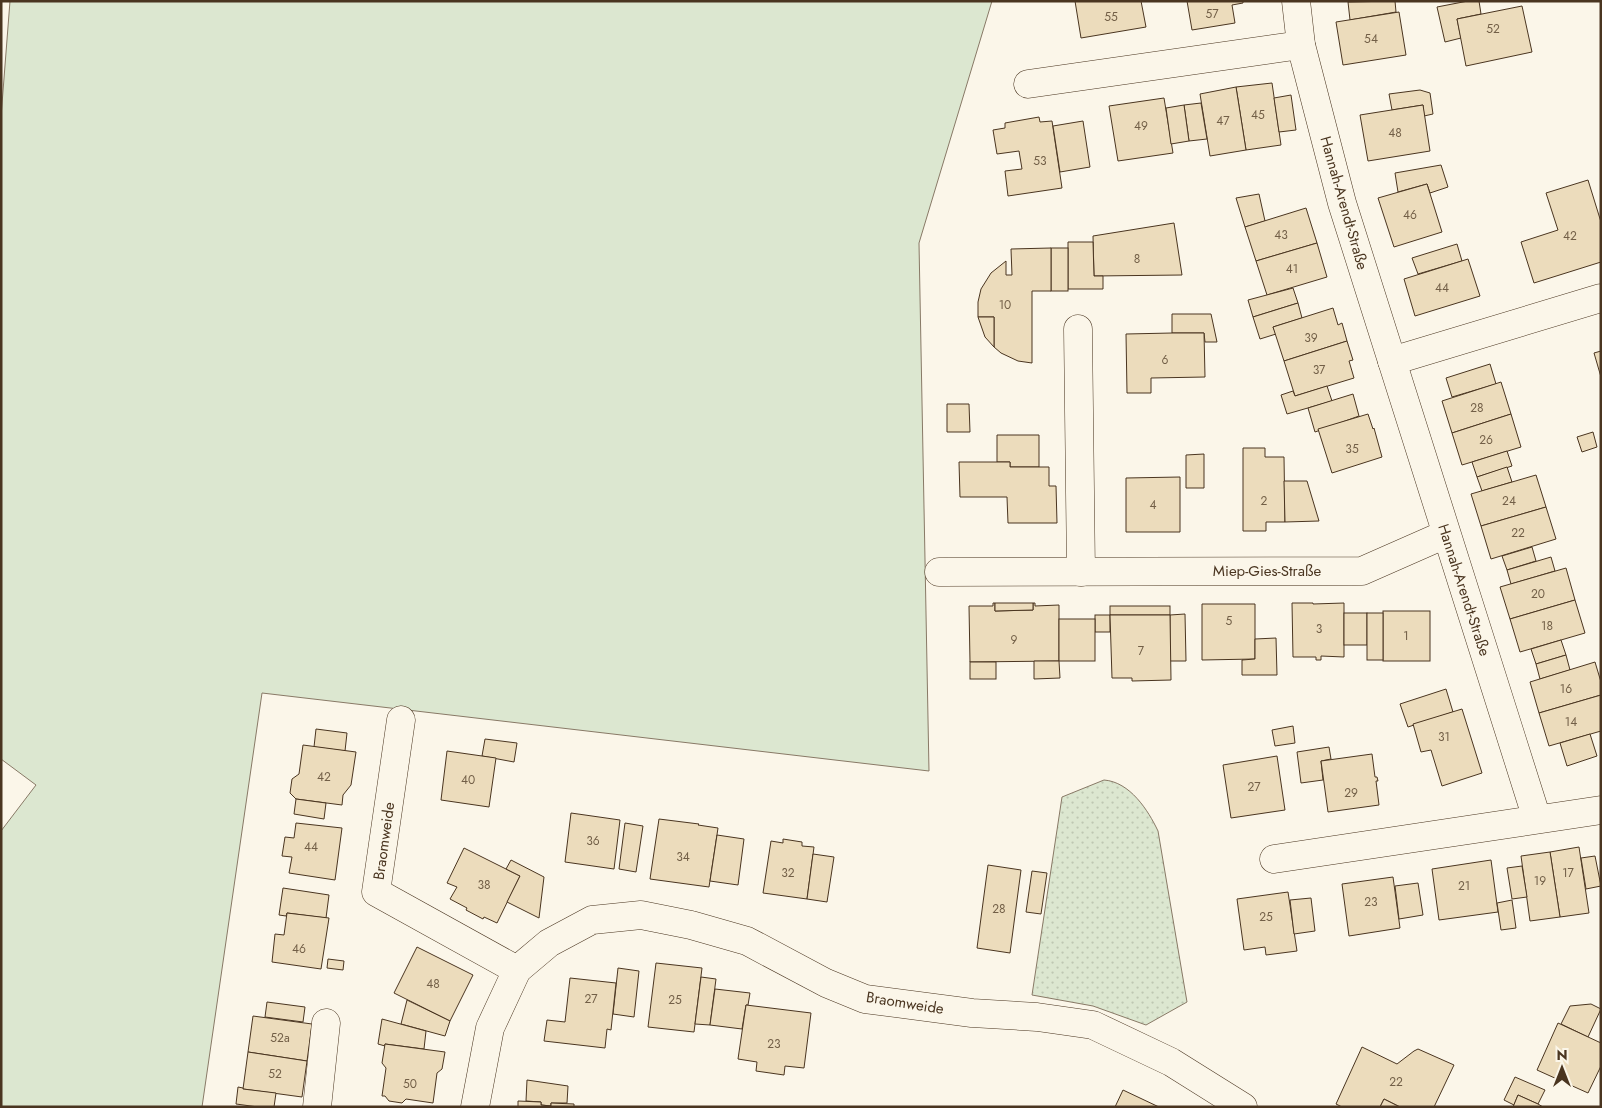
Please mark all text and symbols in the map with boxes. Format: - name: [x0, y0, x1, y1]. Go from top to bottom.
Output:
- house number: 57: [1205, 5, 1219, 23]
- house number: 55: [1104, 8, 1118, 26]
- house number: 52: [1486, 20, 1500, 38]
- house number: 54: [1364, 30, 1378, 48]
- house number: 45: [1251, 106, 1265, 124]
- house number: 47: [1216, 112, 1230, 130]
- house number: 49: [1134, 117, 1148, 135]
- house number: 48: [1388, 124, 1402, 142]
- street label: Hannah-Arendt-Straße: [1314, 134, 1374, 273]
- house number: 53: [1033, 152, 1047, 170]
- house number: 46: [1403, 206, 1417, 224]
- house number: 43: [1274, 226, 1288, 244]
- house number: 42: [1563, 227, 1577, 245]
- house number: 8: [1134, 250, 1140, 268]
- house number: 41: [1286, 260, 1298, 278]
- house number: 44: [1435, 279, 1449, 297]
- house number: 10: [999, 296, 1011, 314]
- house number: 39: [1304, 329, 1318, 347]
- house number: 6: [1162, 351, 1169, 369]
- house number: 37: [1313, 361, 1326, 379]
- house number: 28: [1470, 399, 1484, 417]
- house number: 26: [1479, 431, 1493, 449]
- house number: 35: [1345, 440, 1359, 458]
- house number: 2: [1261, 492, 1268, 510]
- house number: 24: [1502, 492, 1516, 510]
- house number: 4: [1150, 496, 1157, 514]
- street label: Hannah-Arendt-Straße: [1432, 521, 1496, 659]
- house number: 22: [1511, 524, 1525, 542]
- street label: Miep-Gies-Straße: [1213, 560, 1321, 582]
- house number: 20: [1531, 585, 1545, 603]
- house number: 5: [1226, 612, 1233, 630]
- house number: 18: [1541, 617, 1553, 635]
- house number: 3: [1316, 620, 1323, 638]
- house number: 1: [1403, 627, 1409, 645]
- house number: 9: [1011, 631, 1018, 649]
- house number: 7: [1138, 642, 1145, 660]
- house number: 16: [1560, 680, 1572, 698]
- house number: 14: [1565, 713, 1577, 731]
- house number: 31: [1438, 728, 1450, 746]
- house number: 42: [317, 768, 331, 786]
- house number: 40: [461, 771, 475, 789]
- house number: 27: [1247, 778, 1261, 796]
- house number: 29: [1344, 784, 1358, 802]
- street label: Braomweide: [368, 800, 400, 881]
- house number: 36: [586, 832, 600, 850]
- house number: 44: [304, 838, 318, 856]
- house number: 34: [676, 848, 690, 866]
- house number: 32: [781, 864, 795, 882]
- house number: 17: [1562, 864, 1575, 882]
- house number: 19: [1534, 872, 1546, 890]
- house number: 38: [477, 876, 491, 894]
- house number: 21: [1458, 877, 1470, 895]
- house number: 23: [1364, 893, 1378, 911]
- house number: 28: [992, 900, 1006, 918]
- house number: 25: [1259, 908, 1273, 926]
- house number: 46: [292, 940, 306, 958]
- house number: 48: [426, 975, 440, 993]
- street label: Braomweide: [865, 986, 946, 1020]
- house number: 27: [584, 990, 598, 1008]
- house number: 25: [668, 991, 682, 1009]
- house number: 52a: [270, 1029, 290, 1047]
- house number: 23: [767, 1035, 781, 1053]
- north arrow: [1537, 1043, 1587, 1093]
- text: N: [1556, 1045, 1568, 1065]
- house number: 52: [268, 1065, 282, 1083]
- house number: 22: [1389, 1073, 1403, 1091]
- house number: 50: [403, 1075, 417, 1093]

